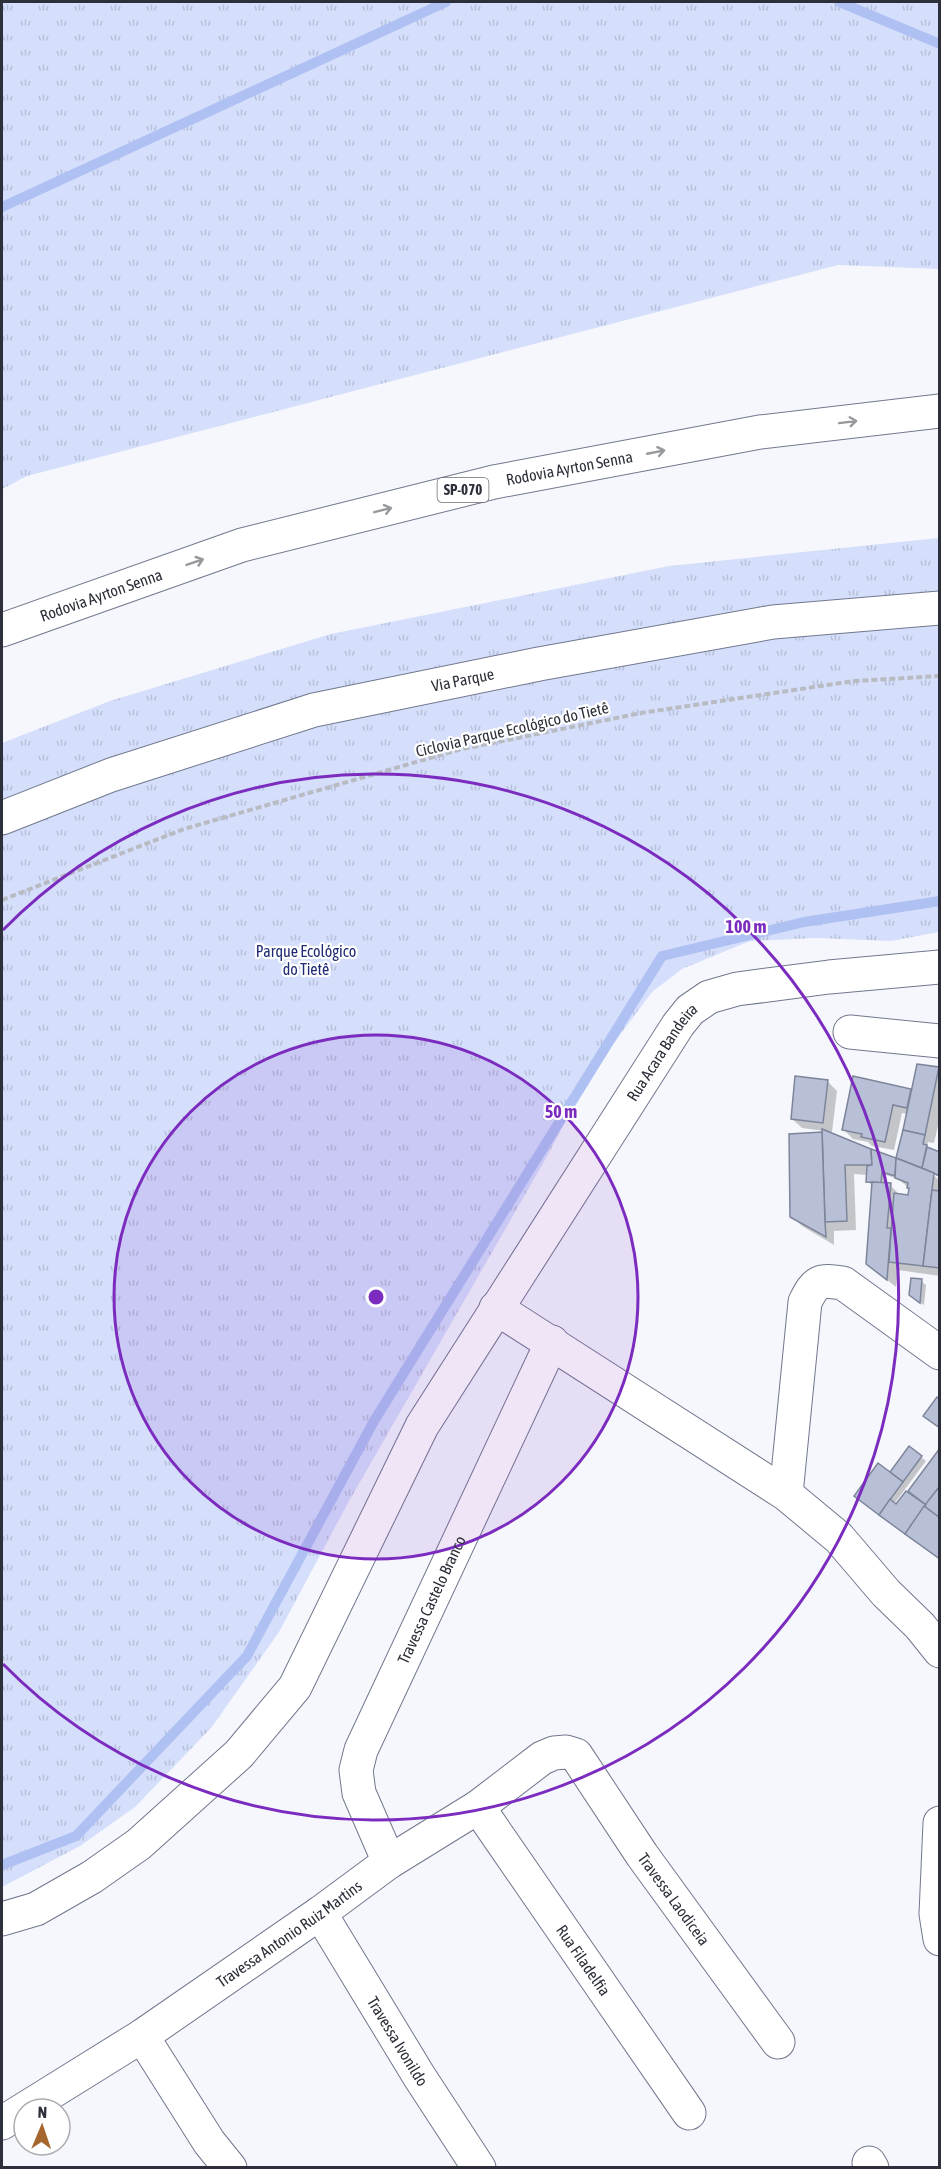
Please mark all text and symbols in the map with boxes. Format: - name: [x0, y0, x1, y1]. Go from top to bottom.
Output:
- one-way arrow: [838, 416, 858, 427]
- one-way arrow: [645, 446, 665, 457]
- street label: Rodovia Ayrton Senna: [505, 447, 634, 489]
- road number: SP-070: [438, 478, 488, 502]
- one-way arrow: [373, 503, 392, 515]
- one-way arrow: [185, 555, 204, 566]
- street label: Rodovia Ayrton Senna: [37, 565, 164, 625]
- street label: Via Parque: [430, 664, 496, 695]
- street label: Ciclovia Parque Ecológico do Tietê: [414, 698, 610, 761]
- text: 100 m: [726, 916, 766, 937]
- park label: Parque Ecológico do Tietê: [256, 942, 356, 978]
- street label: Rua Acara Bandeira: [623, 999, 700, 1104]
- text: 50 m: [545, 1101, 577, 1122]
- centre of rings: [366, 1287, 386, 1307]
- street label: Travessa Castelo Branco: [394, 1533, 469, 1667]
- street label: Travessa Laodiceia: [635, 1850, 713, 1949]
- street label: Travessa Antonio Ruiz Martins: [213, 1876, 365, 1991]
- street label: Rua Filadelfia: [553, 1921, 614, 1999]
- street label: Travessa Ivonildo: [364, 1993, 432, 2089]
- north arrow: [12, 2097, 72, 2157]
- text: N: [37, 2103, 48, 2121]

